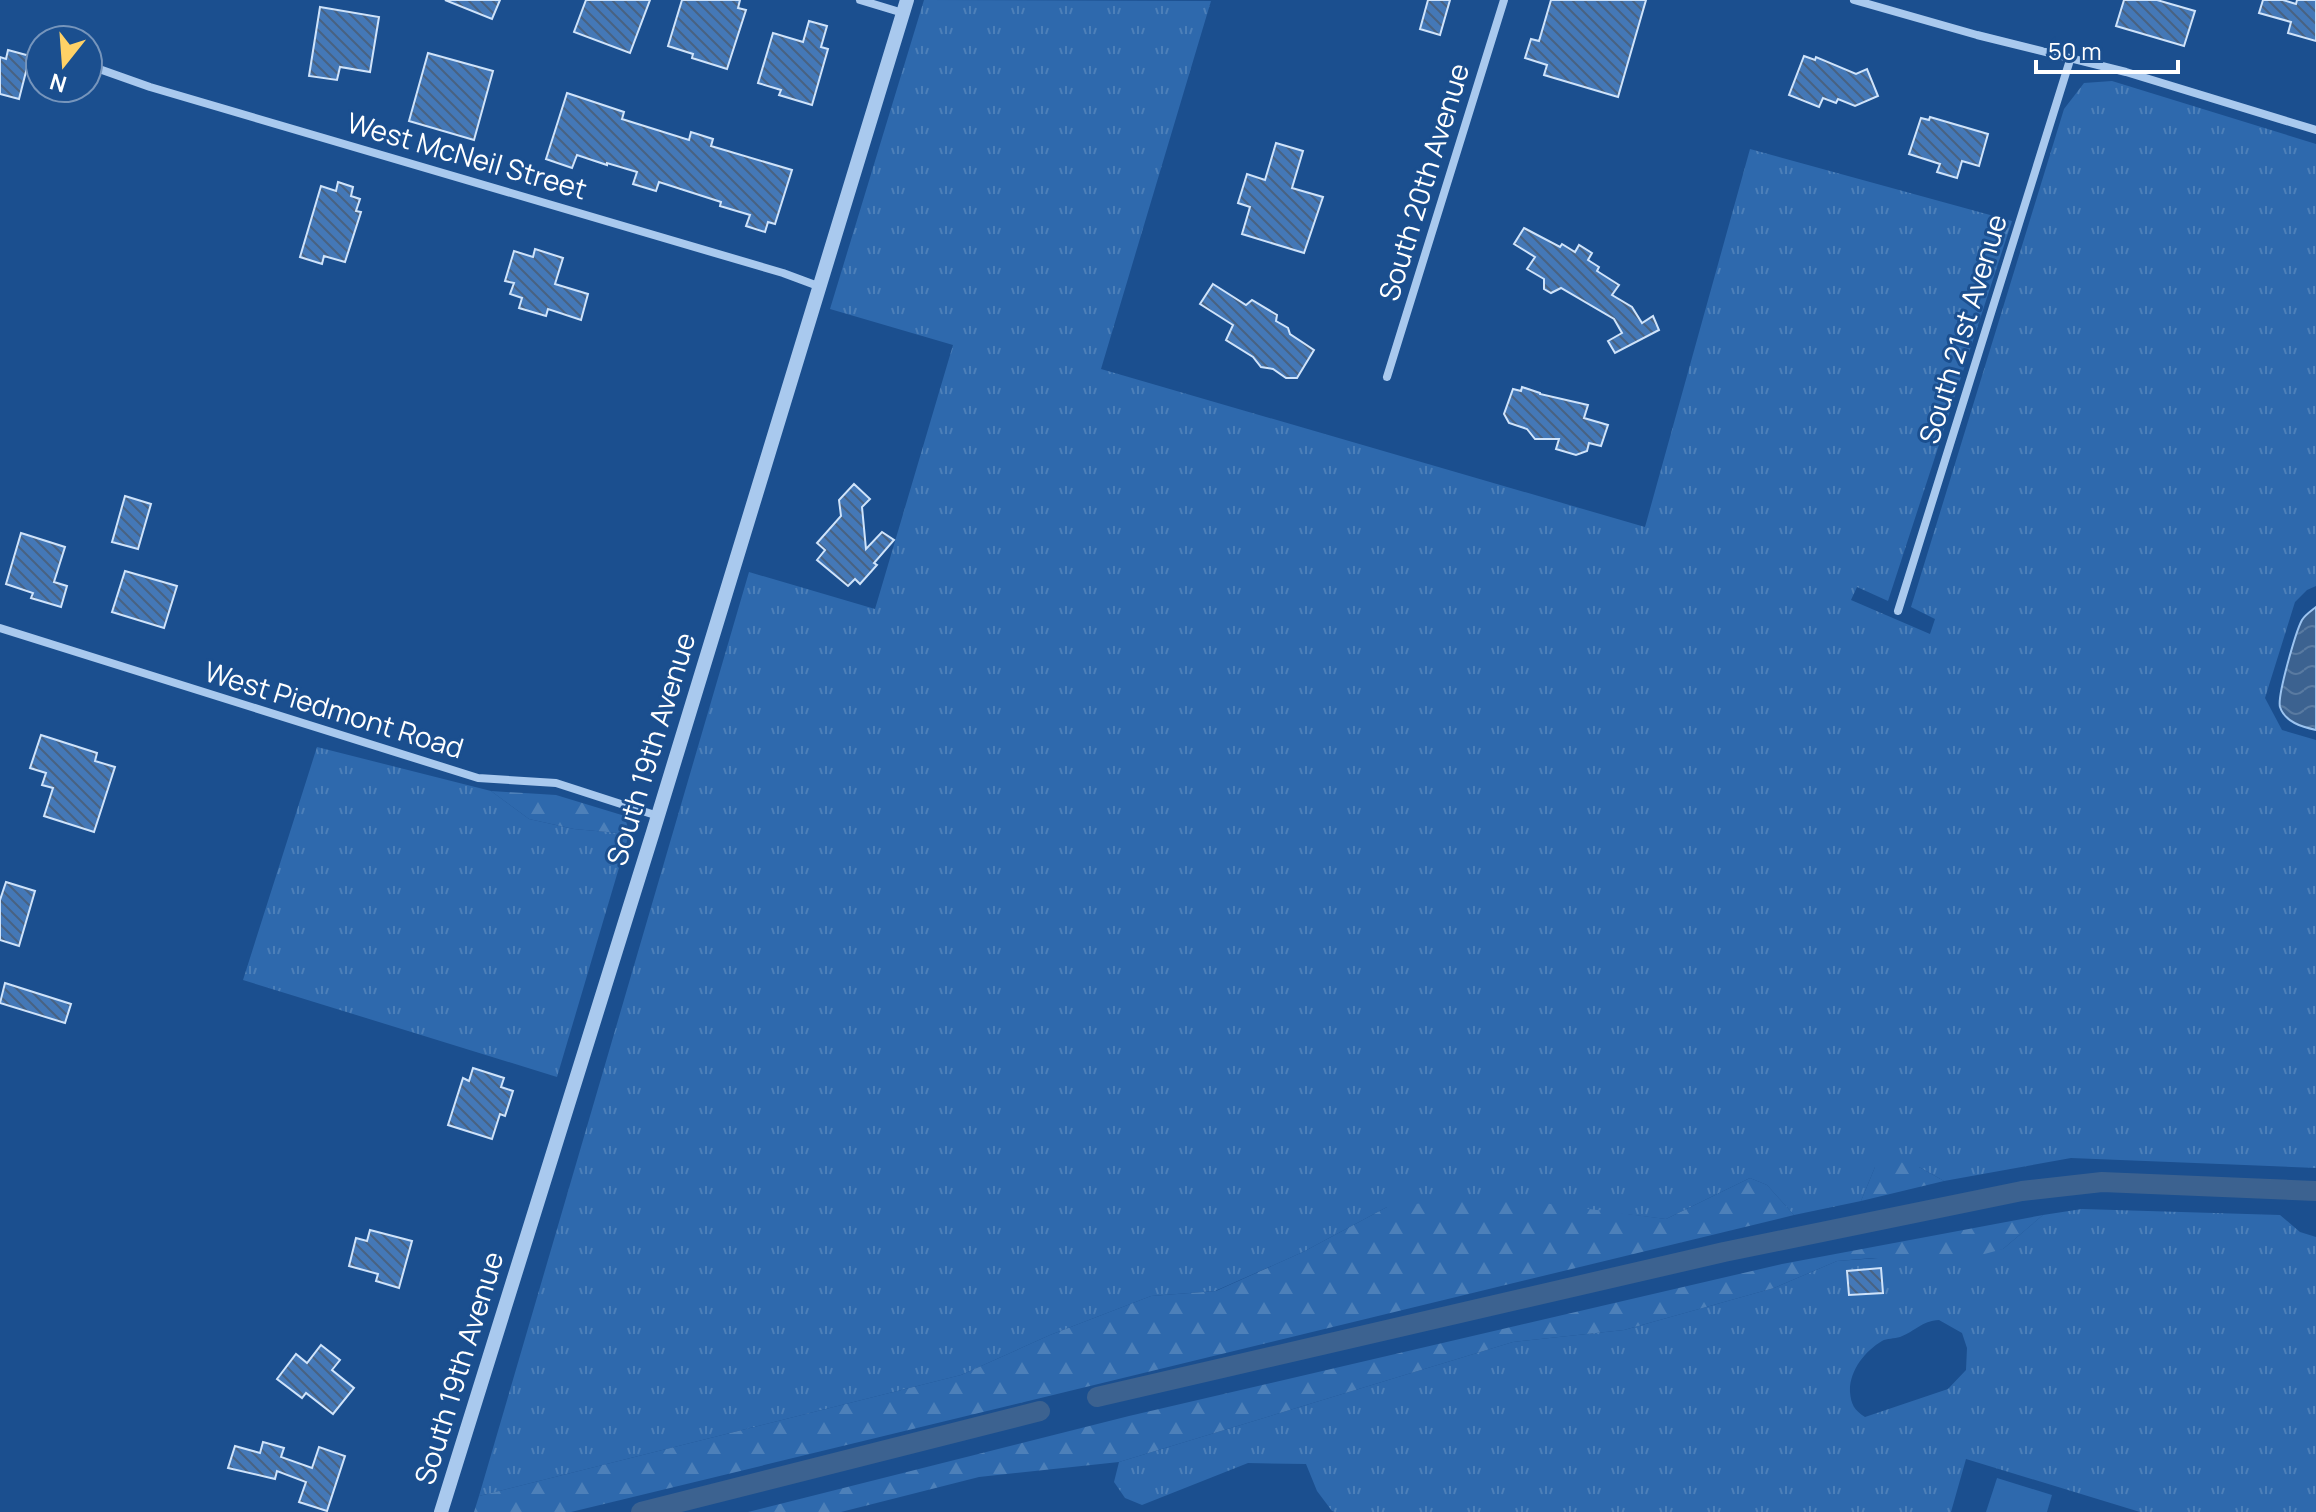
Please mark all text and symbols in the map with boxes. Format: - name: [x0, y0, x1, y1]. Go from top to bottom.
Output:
- north arrow: [24, 24, 104, 104]
- scale bar: [2036, 24, 2178, 74]
- text: 50 m: [2048, 34, 2102, 67]
- street label: South 20th Avenue: [1369, 58, 1477, 305]
- text: N: [46, 66, 70, 100]
- street label: West McNeil Street: [343, 103, 592, 207]
- street label: South 21st Avenue: [1909, 209, 2015, 448]
- street label: South 19th Avenue: [597, 628, 704, 870]
- street label: West Piedmont Road: [200, 652, 468, 767]
- street label: South 19th Avenue: [405, 1247, 512, 1489]

